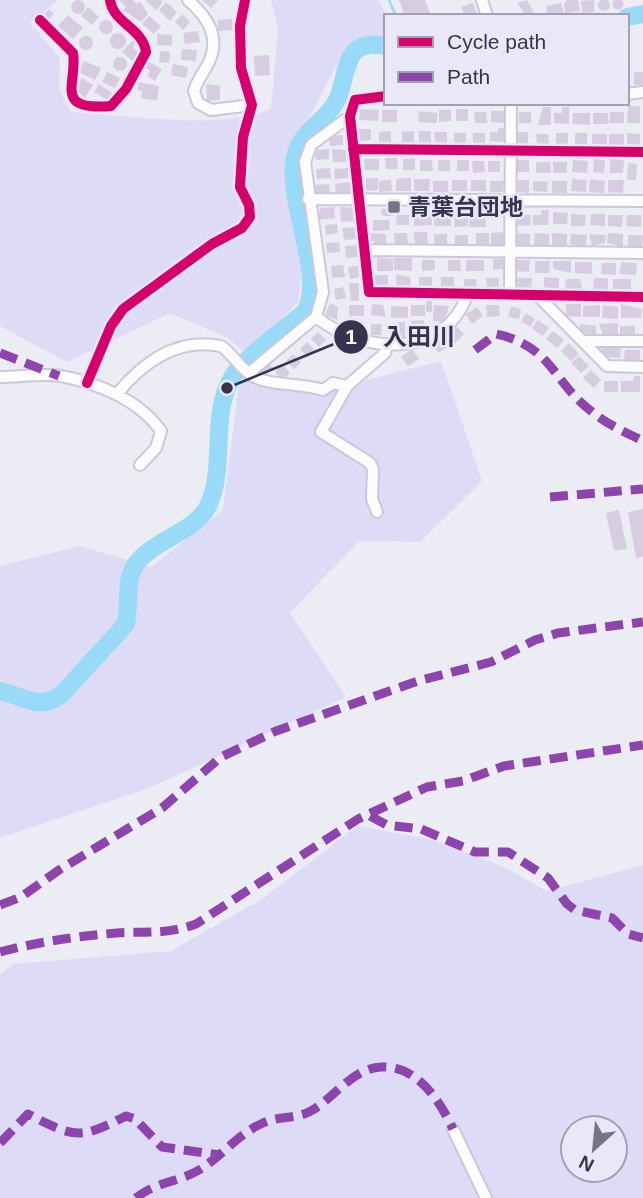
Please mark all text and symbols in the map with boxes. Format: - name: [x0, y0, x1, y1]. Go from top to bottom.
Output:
- legend: [384, 14, 629, 105]
- text: Cycle path: [447, 30, 546, 53]
- text: Path: [447, 65, 490, 88]
- place label: 青葉台団地: [408, 194, 523, 220]
- marker: 青葉台団地: [386, 199, 402, 215]
- callout: 入田川: [334, 314, 469, 359]
- text: 入田川: [383, 323, 455, 350]
- text: 1: [345, 325, 357, 348]
- north arrow: [559, 1114, 629, 1184]
- text: N: [576, 1151, 597, 1176]

